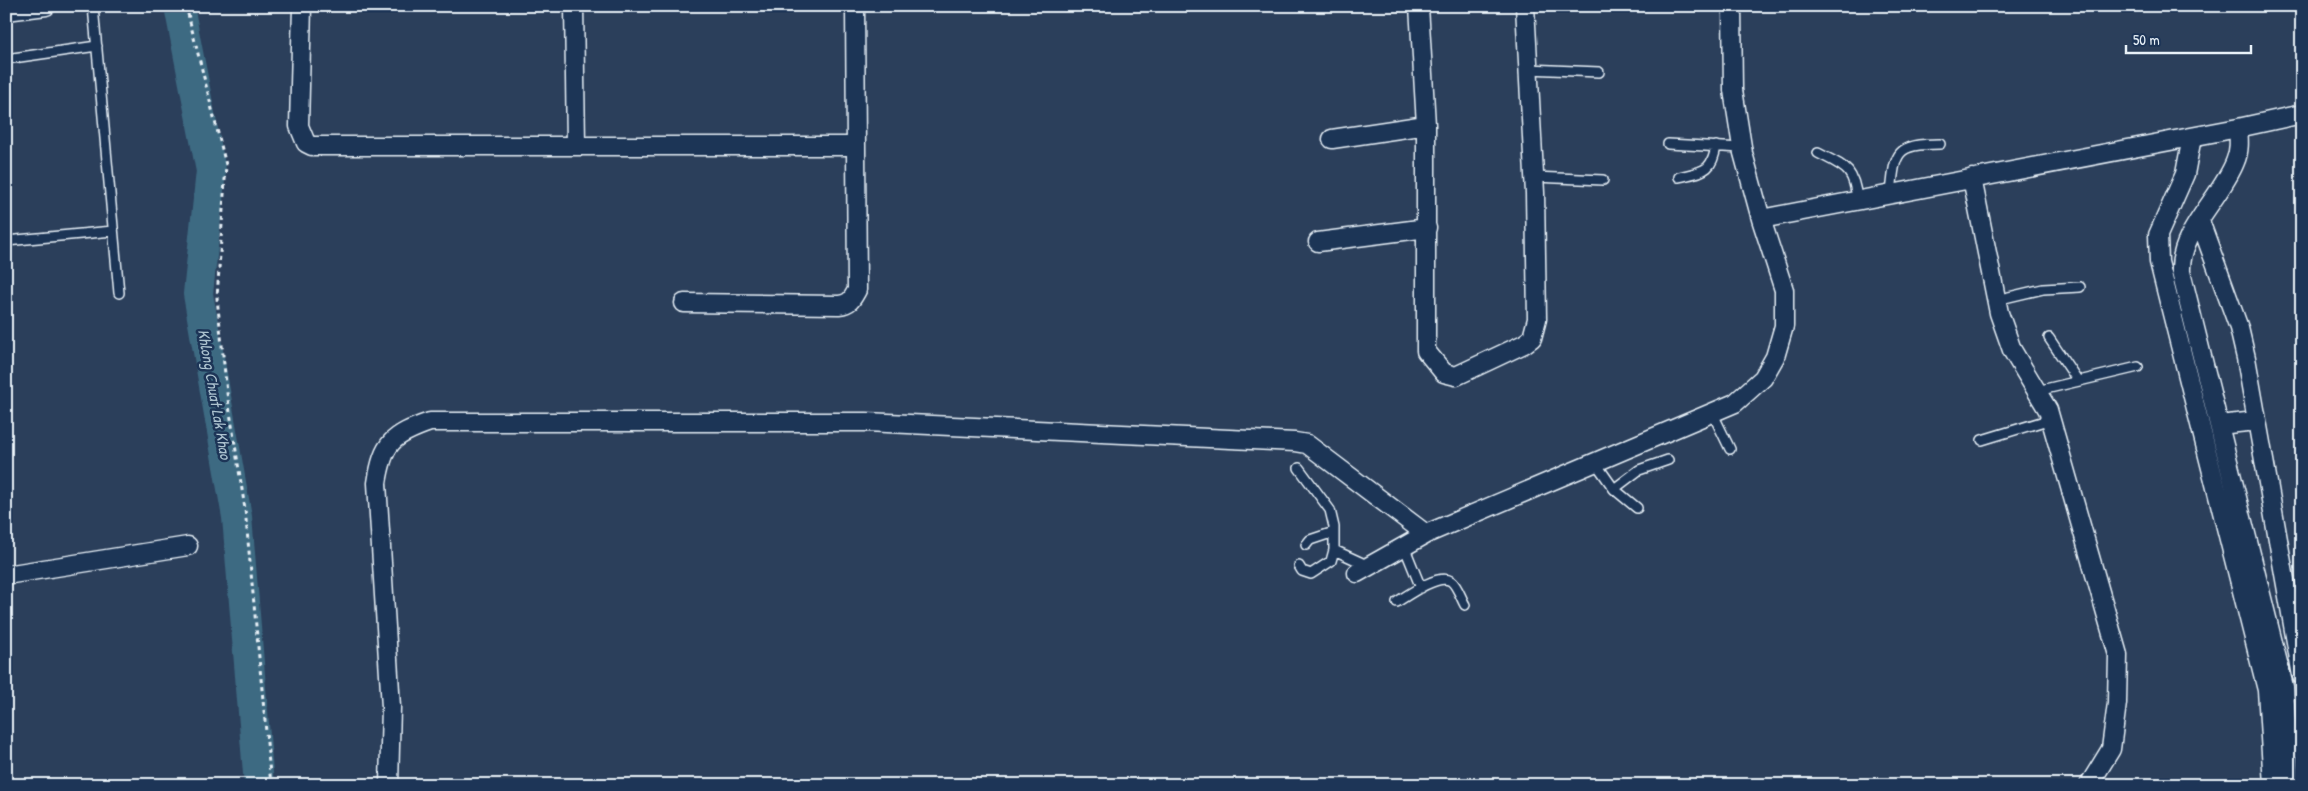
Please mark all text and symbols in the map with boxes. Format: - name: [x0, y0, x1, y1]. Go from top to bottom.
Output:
- scale bar: [2126, 22, 2250, 54]
- text: 50 m: [2133, 29, 2160, 50]
- water label: Khlong Chuat Lak Khao: [193, 327, 238, 462]

